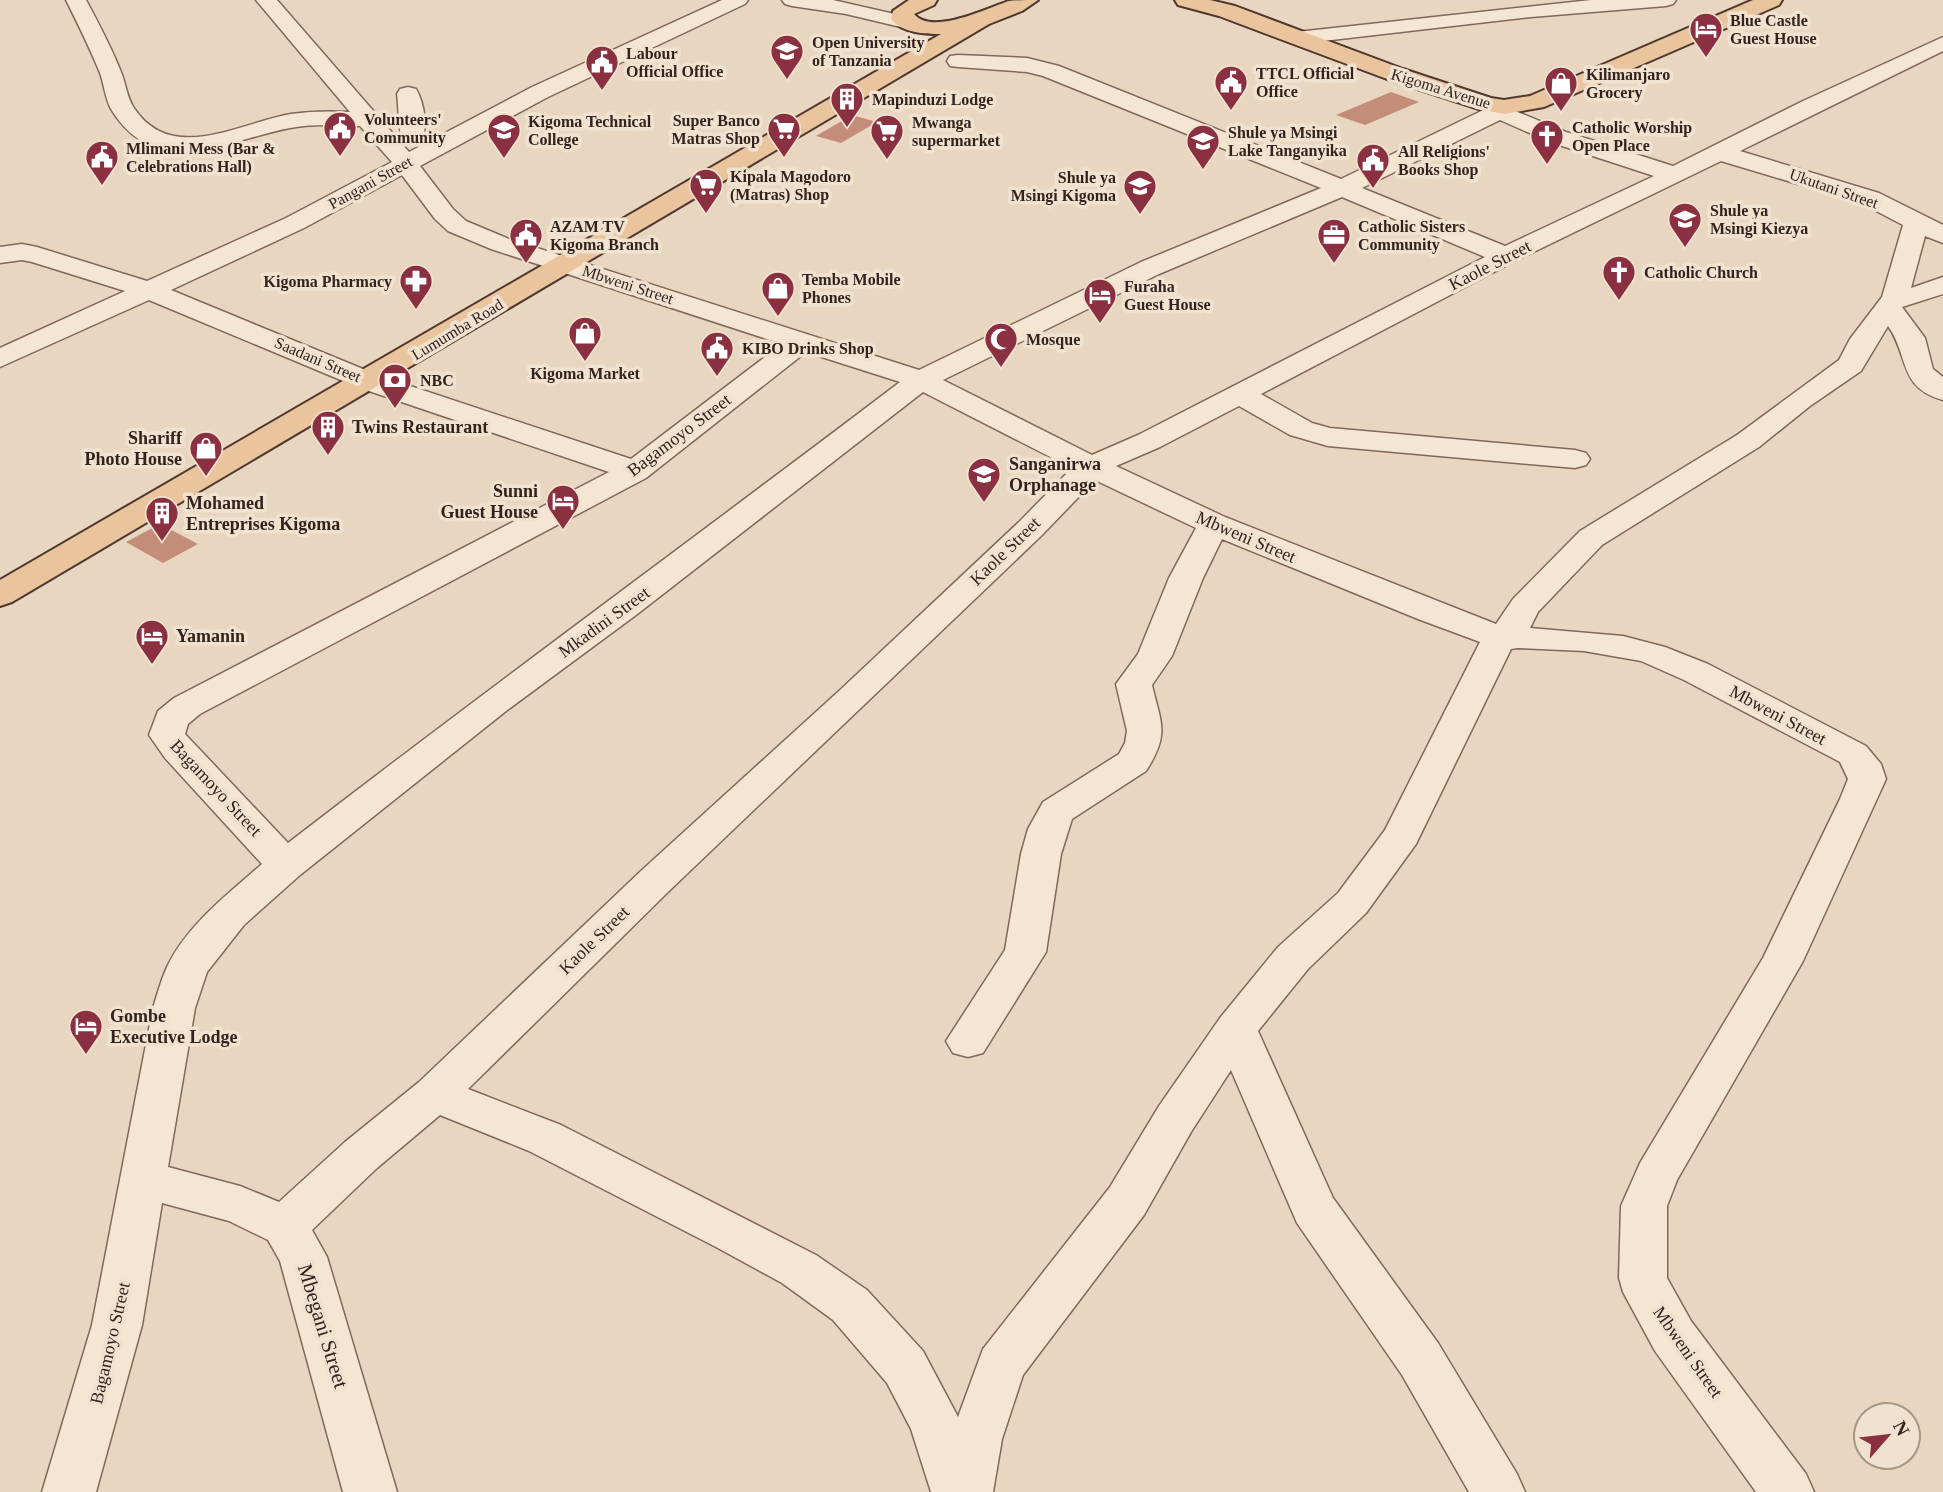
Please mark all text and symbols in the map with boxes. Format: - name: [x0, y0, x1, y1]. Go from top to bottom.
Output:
- hotel icon: Blue Castle Guest House: [1687, 10, 1725, 59]
- place label: Blue Castle Guest House: [1730, 12, 1817, 47]
- school or university icon: Open University of Tanzania: [768, 32, 806, 81]
- place label: Open University of Tanzania: [812, 34, 924, 69]
- public building icon: Labour Official Office: [583, 43, 621, 92]
- place label: Labour Official Office: [626, 45, 723, 80]
- public building icon: TTCL Official Office: [1212, 63, 1250, 112]
- shop icon: Kilimanjaro Grocery: [1542, 64, 1580, 113]
- place label: TTCL Official Office: [1256, 65, 1355, 100]
- street label: Kigoma Avenue: [1389, 65, 1493, 113]
- place label: Kilimanjaro Grocery: [1586, 66, 1670, 102]
- building icon: Mapinduzi Lodge: [828, 80, 866, 129]
- place label: Mapinduzi Lodge: [872, 91, 993, 109]
- public building icon: Volunteers' Community: [321, 109, 359, 158]
- supermarket icon: Super Banco Matras Shop: [765, 110, 803, 159]
- place label: Volunteers' Community: [364, 111, 446, 147]
- school or university icon: Kigoma Technical College: [485, 111, 523, 160]
- place label: Super Banco Matras Shop: [672, 112, 760, 148]
- supermarket icon: Mwanga supermarket: [868, 112, 906, 161]
- place label: Kigoma Technical College: [528, 113, 652, 149]
- place label: Mwanga supermarket: [912, 114, 1001, 150]
- church icon: Catholic Worship Open Place: [1528, 117, 1566, 166]
- place label: Catholic Worship Open Place: [1572, 119, 1692, 155]
- school or university icon: Shule ya Msingi Lake Tanganyika: [1184, 122, 1222, 171]
- place label: Shule ya Msingi Lake Tanganyika: [1228, 124, 1347, 160]
- public building icon: Mlimani Mess (Bar & Celebrations Hall): [83, 138, 121, 187]
- place label: Mlimani Mess (Bar & Celebrations Hall): [126, 140, 275, 176]
- public building icon: All Religions' Books Shop: [1354, 141, 1392, 190]
- place label: All Religions' Books Shop: [1398, 143, 1490, 179]
- street label: Pangani Street: [326, 152, 416, 213]
- street label: Ukutani Street: [1787, 165, 1881, 212]
- supermarket icon: Kipala Magodoro (Matras) Shop: [687, 166, 725, 215]
- school or university icon: Shule ya Msingi Kigoma: [1121, 167, 1159, 216]
- place label: Kipala Magodoro (Matras) Shop: [730, 168, 851, 204]
- place label: Shule ya Msingi Kigoma: [1011, 169, 1116, 205]
- school or university icon: Shule ya Msingi Kiezya: [1666, 200, 1704, 249]
- place label: Shule ya Msingi Kiezya: [1710, 202, 1808, 238]
- public building icon: AZAM TV Kigoma Branch: [507, 216, 545, 265]
- office icon: Catholic Sisters Community: [1315, 216, 1353, 265]
- place label: AZAM TV Kigoma Branch: [550, 218, 659, 254]
- place label: Catholic Sisters Community: [1358, 218, 1465, 254]
- street label: Kaole Street: [1446, 236, 1534, 294]
- church icon: Catholic Church: [1600, 253, 1638, 302]
- pharmacy icon: Kigoma Pharmacy: [397, 262, 435, 311]
- street label: Mbweni Street: [580, 262, 676, 307]
- place label: Catholic Church: [1644, 264, 1758, 281]
- shop icon: Temba Mobile Phones: [759, 269, 797, 318]
- place label: Temba Mobile Phones: [802, 271, 901, 306]
- place label: Kigoma Pharmacy: [264, 273, 392, 291]
- hotel icon: Furaha Guest House: [1081, 276, 1119, 325]
- place label: Furaha Guest House: [1124, 278, 1211, 313]
- street label: Lumumba Road: [409, 295, 506, 363]
- shop icon: Kigoma Market: [566, 314, 604, 363]
- mosque icon: Mosque: [982, 320, 1020, 369]
- public building icon: KIBO Drinks Shop: [698, 329, 736, 378]
- place label: Mosque: [1026, 331, 1080, 349]
- street label: Saadani Street: [272, 334, 364, 385]
- place label: KIBO Drinks Shop: [742, 340, 874, 358]
- bank icon: NBC: [376, 361, 414, 410]
- place label: Kigoma Market: [530, 365, 641, 383]
- place label: NBC: [420, 372, 454, 389]
- street label: Bagamoyo Street: [623, 390, 735, 480]
- building icon: Twins Restaurant: [309, 408, 347, 457]
- place label: Twins Restaurant: [352, 417, 488, 437]
- place label: Shariff Photo House: [84, 428, 183, 469]
- shop icon: Shariff Photo House: [187, 429, 225, 478]
- place label: Sanganirwa Orphanage: [1009, 454, 1101, 495]
- school or university icon: Sanganirwa Orphanage: [965, 455, 1003, 504]
- place label: Sunni Guest House: [440, 481, 538, 522]
- hotel icon: Sunni Guest House: [544, 482, 582, 531]
- place label: Mohamed Entreprises Kigoma: [186, 493, 340, 534]
- building icon: Mohamed Entreprises Kigoma: [143, 494, 181, 543]
- street label: Mbweni Street: [1193, 507, 1299, 567]
- street label: Kaole Street: [966, 513, 1044, 589]
- street label: Mkadini Street: [555, 582, 653, 662]
- hotel icon: Yamanin: [133, 617, 171, 666]
- place label: Yamanin: [176, 626, 245, 646]
- street label: Mbweni Street: [1726, 681, 1830, 749]
- street label: Bagamoyo Street: [166, 736, 266, 840]
- street label: Kaole Street: [555, 902, 633, 978]
- place label: Gombe Executive Lodge: [110, 1006, 238, 1047]
- hotel icon: Gombe Executive Lodge: [67, 1007, 105, 1056]
- street label: Mbegani Street: [293, 1261, 353, 1391]
- street label: Bagamoyo Street: [86, 1280, 134, 1406]
- street label: Mbweni Street: [1649, 1303, 1727, 1401]
- north arrow: [1852, 1401, 1922, 1471]
- text: N: [1889, 1417, 1914, 1439]

